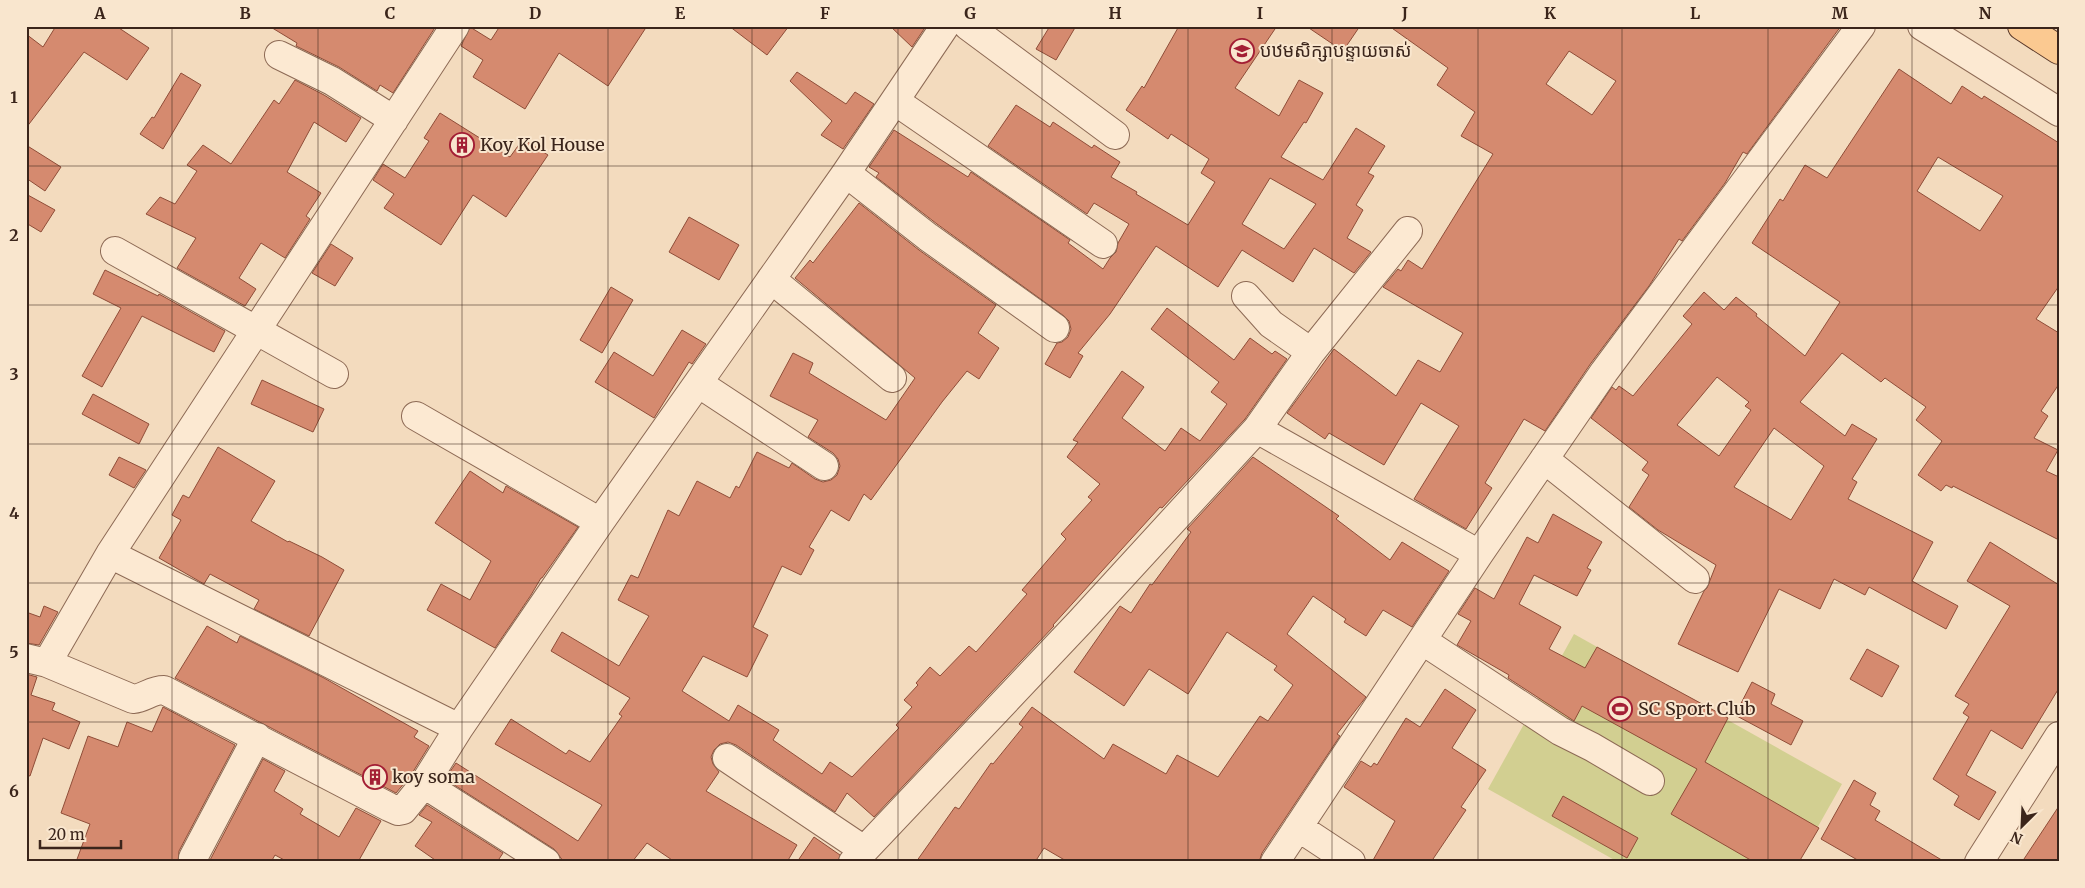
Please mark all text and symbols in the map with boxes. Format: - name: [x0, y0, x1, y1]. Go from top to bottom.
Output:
- text: A: [93, 3, 106, 23]
- text: B: [239, 3, 251, 23]
- text: C: [385, 3, 395, 23]
- text: D: [529, 3, 541, 23]
- text: E: [675, 3, 686, 23]
- text: F: [820, 3, 830, 23]
- text: G: [964, 3, 976, 23]
- text: H: [1108, 3, 1122, 23]
- text: I: [1257, 3, 1263, 23]
- text: J: [1401, 3, 1408, 23]
- text: K: [1544, 3, 1556, 23]
- text: L: [1690, 3, 1700, 23]
- text: M: [1832, 3, 1849, 23]
- text: N: [1979, 3, 1992, 23]
- school or university icon: បឋមសិក្សាបន្ទាយចាស់: [1229, 38, 1255, 64]
- place label: បឋមសិក្សាបន្ទាយចាស់: [1260, 39, 1412, 62]
- text: 1: [10, 87, 18, 107]
- building icon: Koy Kol House: [449, 132, 475, 158]
- place label: Koy Kol House: [480, 133, 605, 156]
- text: 2: [9, 225, 19, 245]
- text: 3: [9, 364, 19, 384]
- text: 4: [9, 503, 19, 523]
- text: 5: [9, 642, 19, 662]
- sports icon: SC Sport Club: [1607, 696, 1633, 722]
- place label: SC Sport Club: [1638, 697, 1756, 720]
- building icon: koy soma: [362, 764, 388, 790]
- place label: koy soma: [392, 765, 475, 788]
- text: 6: [9, 781, 19, 801]
- north arrow: [1998, 800, 2048, 850]
- scale bar: [40, 818, 121, 850]
- text: 20 m: [48, 825, 85, 844]
- text: N: [2008, 827, 2025, 848]

